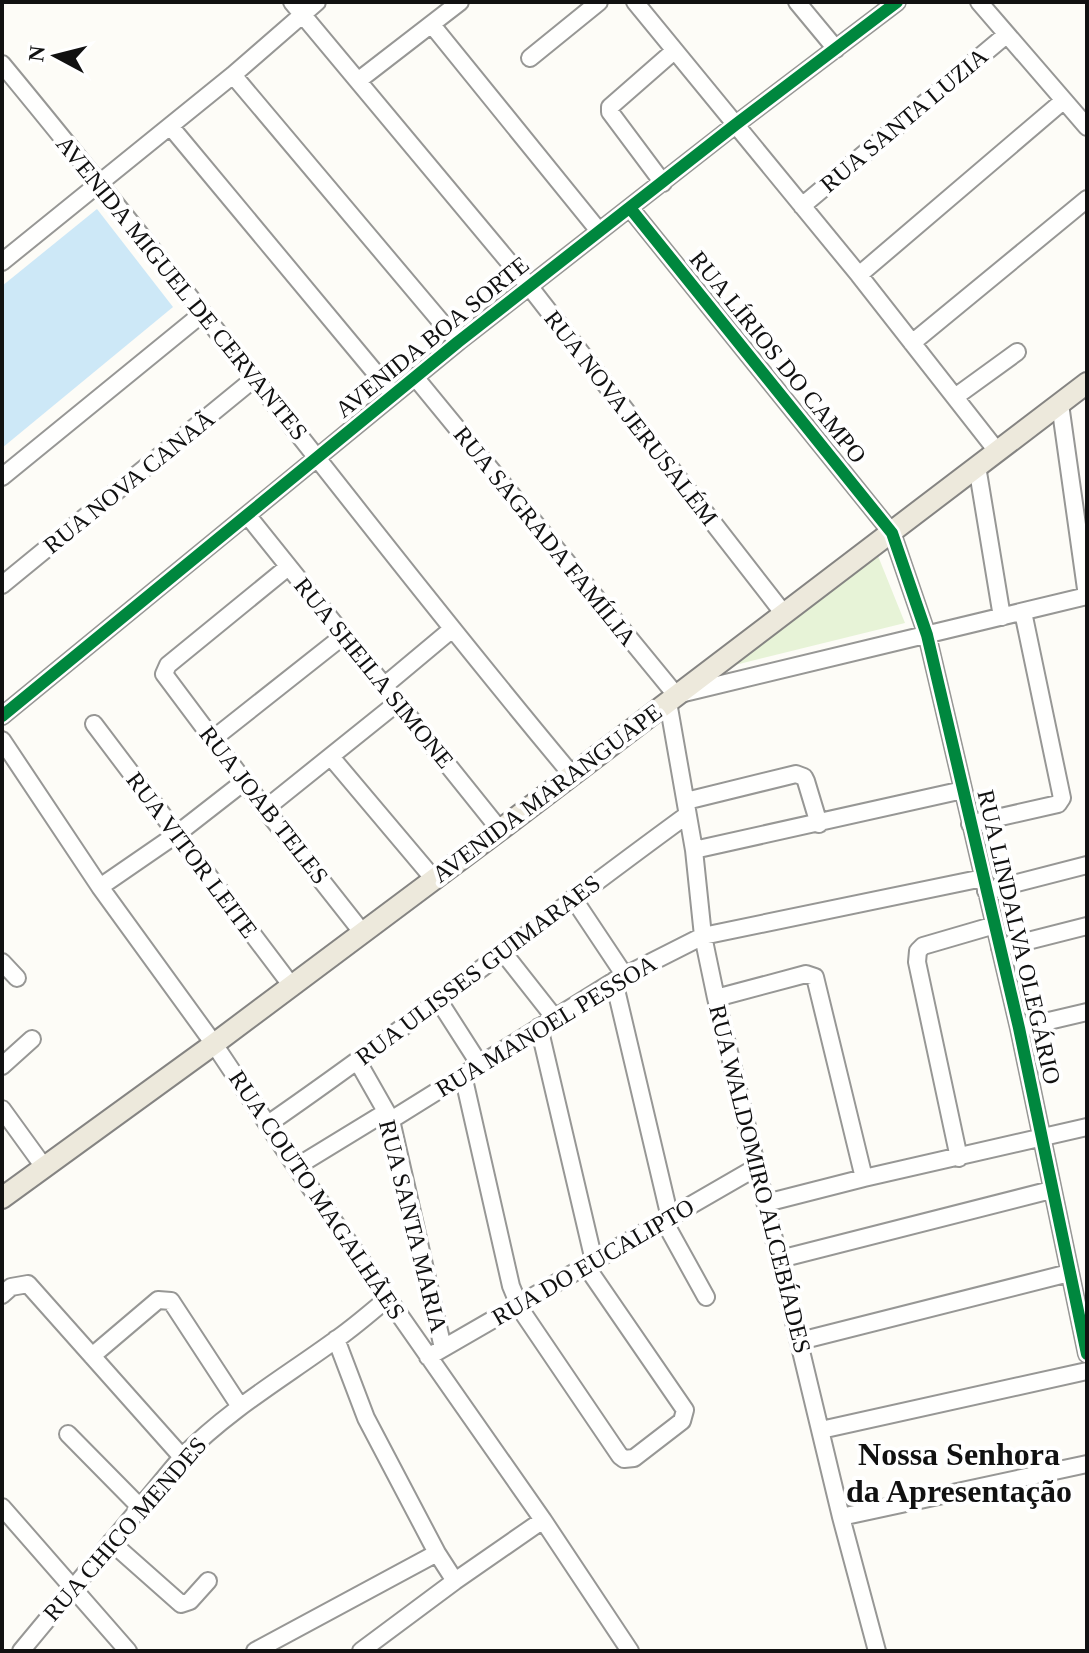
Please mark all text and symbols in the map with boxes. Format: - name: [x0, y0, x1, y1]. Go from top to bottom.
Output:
- north arrow: [16, 16, 96, 96]
- street label: RUA SANTA LUZIA: [815, 42, 993, 197]
- text: N: [23, 44, 50, 63]
- street label: AVENIDA MIGUEL DE CERVANTES: [51, 131, 313, 445]
- street label: RUA LÍRIOS DO CAMPO: [685, 246, 871, 468]
- street label: AVENIDA BOA SORTE: [330, 251, 534, 423]
- street label: RUA NOVA JERUSALÉM: [539, 306, 723, 530]
- street label: RUA NOVA CANAÃ: [39, 405, 220, 559]
- street label: RUA SAGRADA FAMÍLIA: [449, 421, 642, 651]
- street label: RUA SHEILA SIMONE: [289, 573, 459, 773]
- street label: AVENIDA MARANGUAPE: [427, 698, 667, 888]
- street label: RUA JOAB TELES: [194, 721, 334, 889]
- street label: RUA VITOR LEITE: [121, 767, 263, 943]
- street label: RUA LINDALVA OLEGÁRIO: [972, 787, 1066, 1087]
- street label: RUA ULISSES GUIMARAES: [351, 870, 605, 1070]
- street label: RUA MANOEL PESSOA: [431, 949, 661, 1102]
- street label: RUA WALDOMIRO ALCEBÍADES: [704, 1002, 816, 1356]
- street label: RUA COUTO MAGALHÃES: [224, 1066, 410, 1324]
- street label: RUA SANTA MARIA: [374, 1117, 452, 1336]
- street label: RUA DO EUCALIPTO: [487, 1194, 699, 1330]
- street label: RUA CHICO MENDES: [38, 1432, 212, 1626]
- district label: Nossa Senhora da Apresentação: [846, 1436, 1072, 1509]

